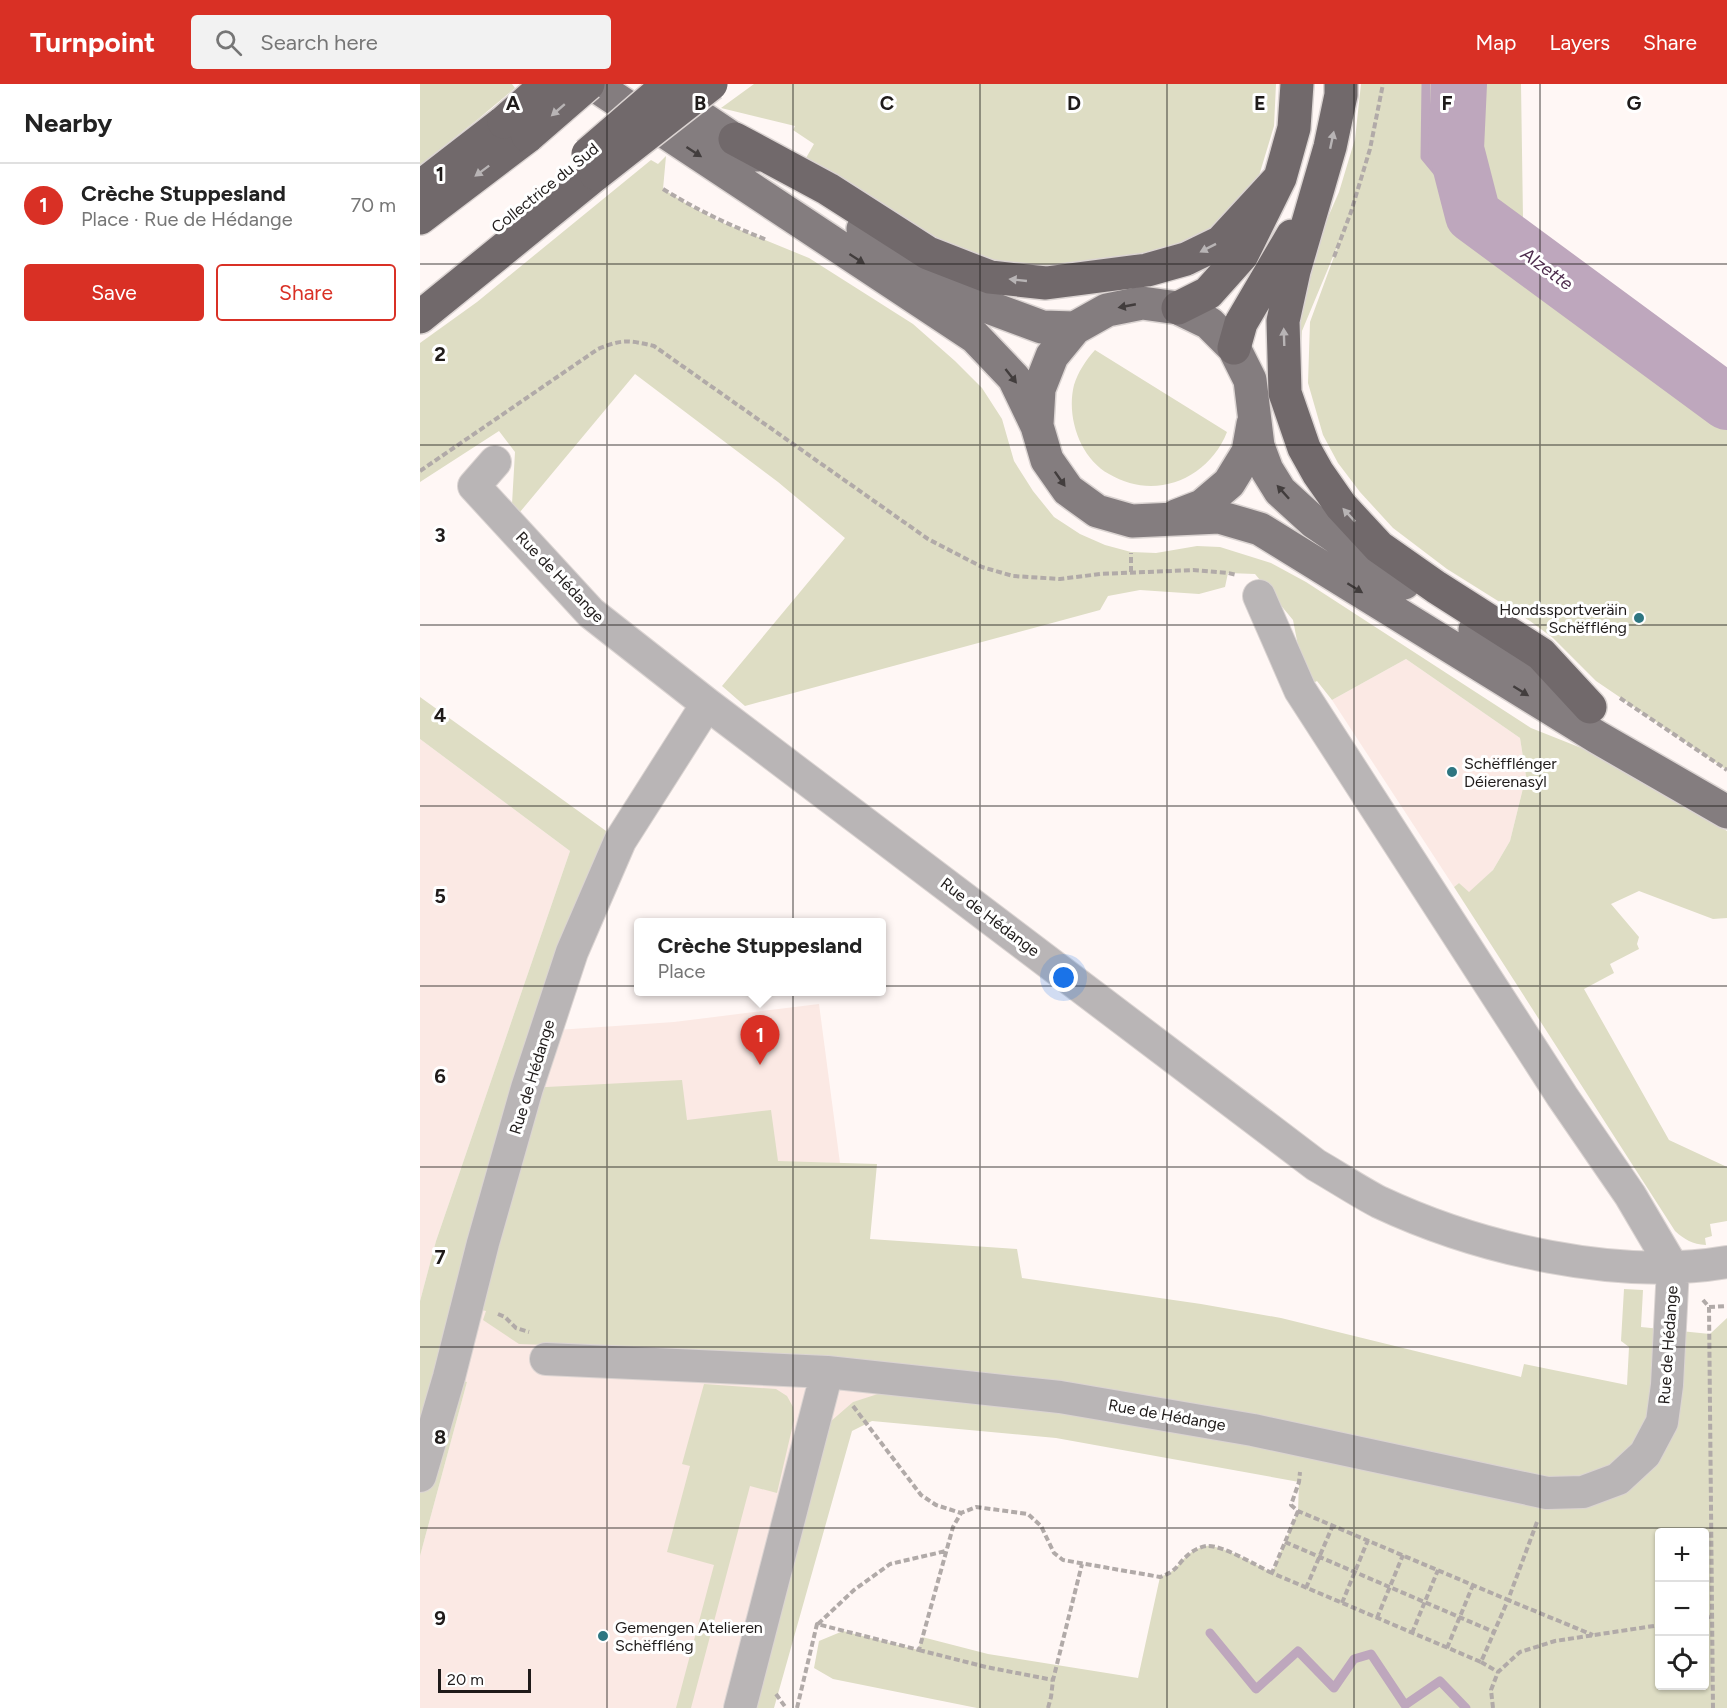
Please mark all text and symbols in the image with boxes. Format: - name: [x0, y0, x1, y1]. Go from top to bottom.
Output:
- search box: [191, 15, 611, 69]
- text: Turnpoint: [30, 25, 155, 59]
- icon: search: [212, 26, 245, 59]
- text: Search here: [260, 29, 378, 56]
- text: Map: [1476, 30, 1516, 55]
- text: Layers: [1549, 30, 1610, 55]
- text: Share: [1643, 30, 1697, 55]
- text: A: [506, 91, 521, 115]
- text: B: [694, 91, 706, 115]
- text: C: [880, 91, 894, 115]
- text: D: [1067, 91, 1081, 115]
- text: E: [1254, 91, 1266, 115]
- text: F: [1441, 91, 1453, 115]
- text: G: [1627, 91, 1642, 115]
- one-way arrow: [551, 103, 566, 116]
- text: Nearby: [24, 107, 112, 139]
- one-way arrow: [1327, 131, 1337, 150]
- street label: Collectrice du Sud: [488, 139, 602, 237]
- one-way arrow: [686, 146, 702, 157]
- text: 1: [436, 162, 444, 186]
- one-way arrow: [474, 165, 490, 177]
- text: Crèche Stuppesland: [81, 180, 286, 207]
- text: 1: [39, 193, 48, 217]
- text: 70 m: [350, 193, 396, 217]
- text: Place · Rue de Hédange: [81, 207, 293, 231]
- water label: Alzette: [1516, 242, 1577, 295]
- one-way arrow: [1200, 243, 1217, 253]
- one-way arrow: [848, 253, 864, 265]
- button: Save: [24, 264, 204, 321]
- button: Share: [216, 264, 396, 321]
- one-way arrow: [1009, 275, 1028, 285]
- one-way arrow: [1117, 302, 1136, 311]
- one-way arrow: [1279, 328, 1288, 347]
- text: 2: [434, 342, 446, 366]
- one-way arrow: [1005, 368, 1017, 384]
- one-way arrow: [1054, 470, 1066, 486]
- one-way arrow: [1277, 485, 1290, 500]
- one-way arrow: [1343, 508, 1356, 523]
- text: 3: [434, 523, 446, 547]
- street label: Rue de Hédange: [512, 528, 608, 627]
- one-way arrow: [1347, 583, 1363, 594]
- place label: Hondssportveräin Schëffléng: [1499, 600, 1627, 637]
- marker: Hondssportveräin Schëffléng: [1632, 611, 1646, 625]
- one-way arrow: [1513, 685, 1529, 696]
- text: 4: [434, 703, 447, 727]
- place label: Schëfflénger Déierenasyl: [1464, 754, 1557, 791]
- marker: Schëfflénger Déierenasyl: [1445, 765, 1459, 779]
- street label: Rue de Hédange: [937, 874, 1043, 961]
- text: 5: [434, 884, 446, 908]
- popup: [634, 918, 886, 996]
- text: Crèche Stuppesland: [658, 932, 862, 959]
- text: Place: [658, 959, 706, 983]
- your location: [1049, 963, 1078, 992]
- pin: 1: [740, 1016, 780, 1065]
- street label: Rue de Hédange: [506, 1017, 559, 1137]
- text: 6: [434, 1064, 446, 1088]
- text: 7: [434, 1245, 446, 1269]
- street label: Rue de Hédange: [1654, 1285, 1682, 1405]
- street label: Rue de Hédange: [1107, 1395, 1228, 1435]
- text: 8: [434, 1425, 446, 1449]
- map controls: [1655, 1528, 1709, 1690]
- button: +: [1655, 1528, 1709, 1582]
- button: −: [1655, 1582, 1709, 1636]
- text: 9: [434, 1606, 446, 1630]
- place label: Gemengen Atelieren Schëffléng: [615, 1618, 763, 1655]
- marker: Gemengen Atelieren Schëffléng: [596, 1629, 610, 1643]
- button: locate: [1655, 1636, 1709, 1690]
- scale bar: [438, 1666, 531, 1694]
- text: 20 m: [447, 1670, 484, 1689]

